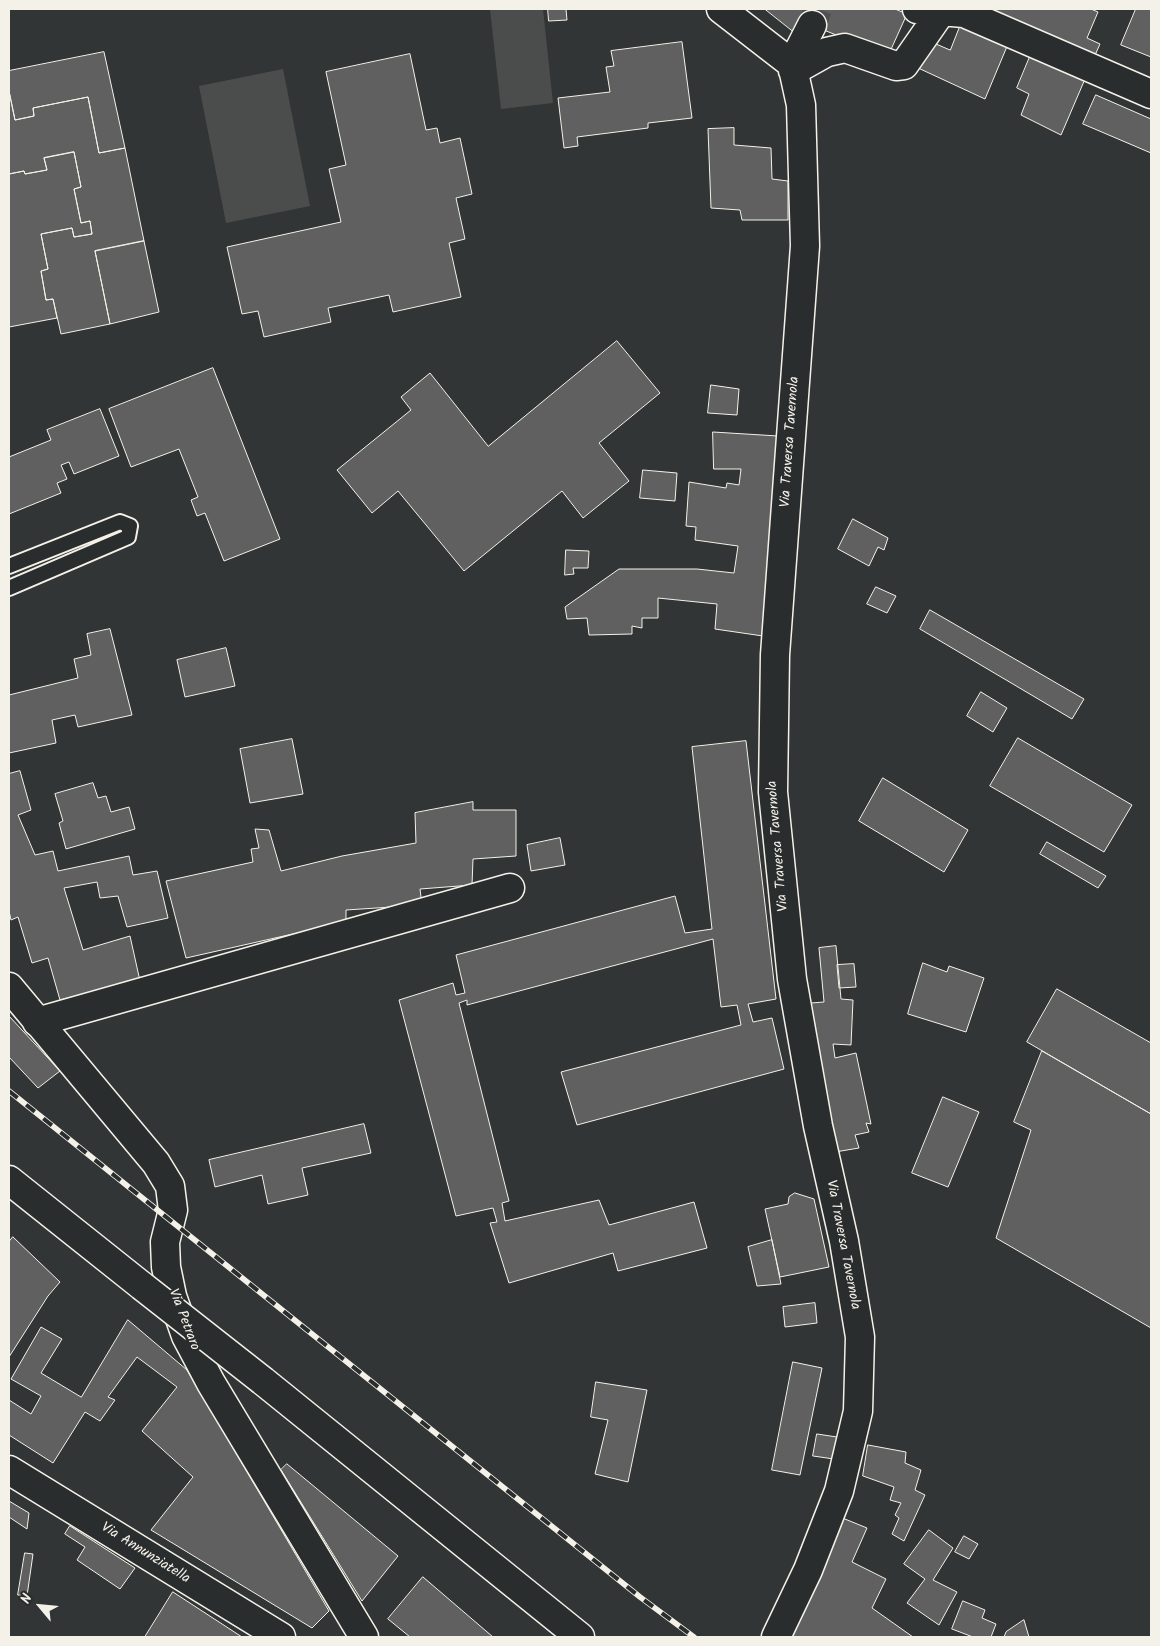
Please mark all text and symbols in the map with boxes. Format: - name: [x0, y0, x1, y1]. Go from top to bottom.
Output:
- street label: Via Traversa Tavernola: [778, 376, 804, 508]
- street label: Via Traversa Tavernola: [765, 780, 793, 912]
- street label: Via Traversa Tavernola: [821, 1179, 863, 1311]
- street label: Via Petraro: [164, 1287, 202, 1353]
- street label: Via Annunziatella: [97, 1520, 193, 1588]
- north arrow: [15, 1581, 65, 1631]
- text: N: [15, 1590, 39, 1608]

